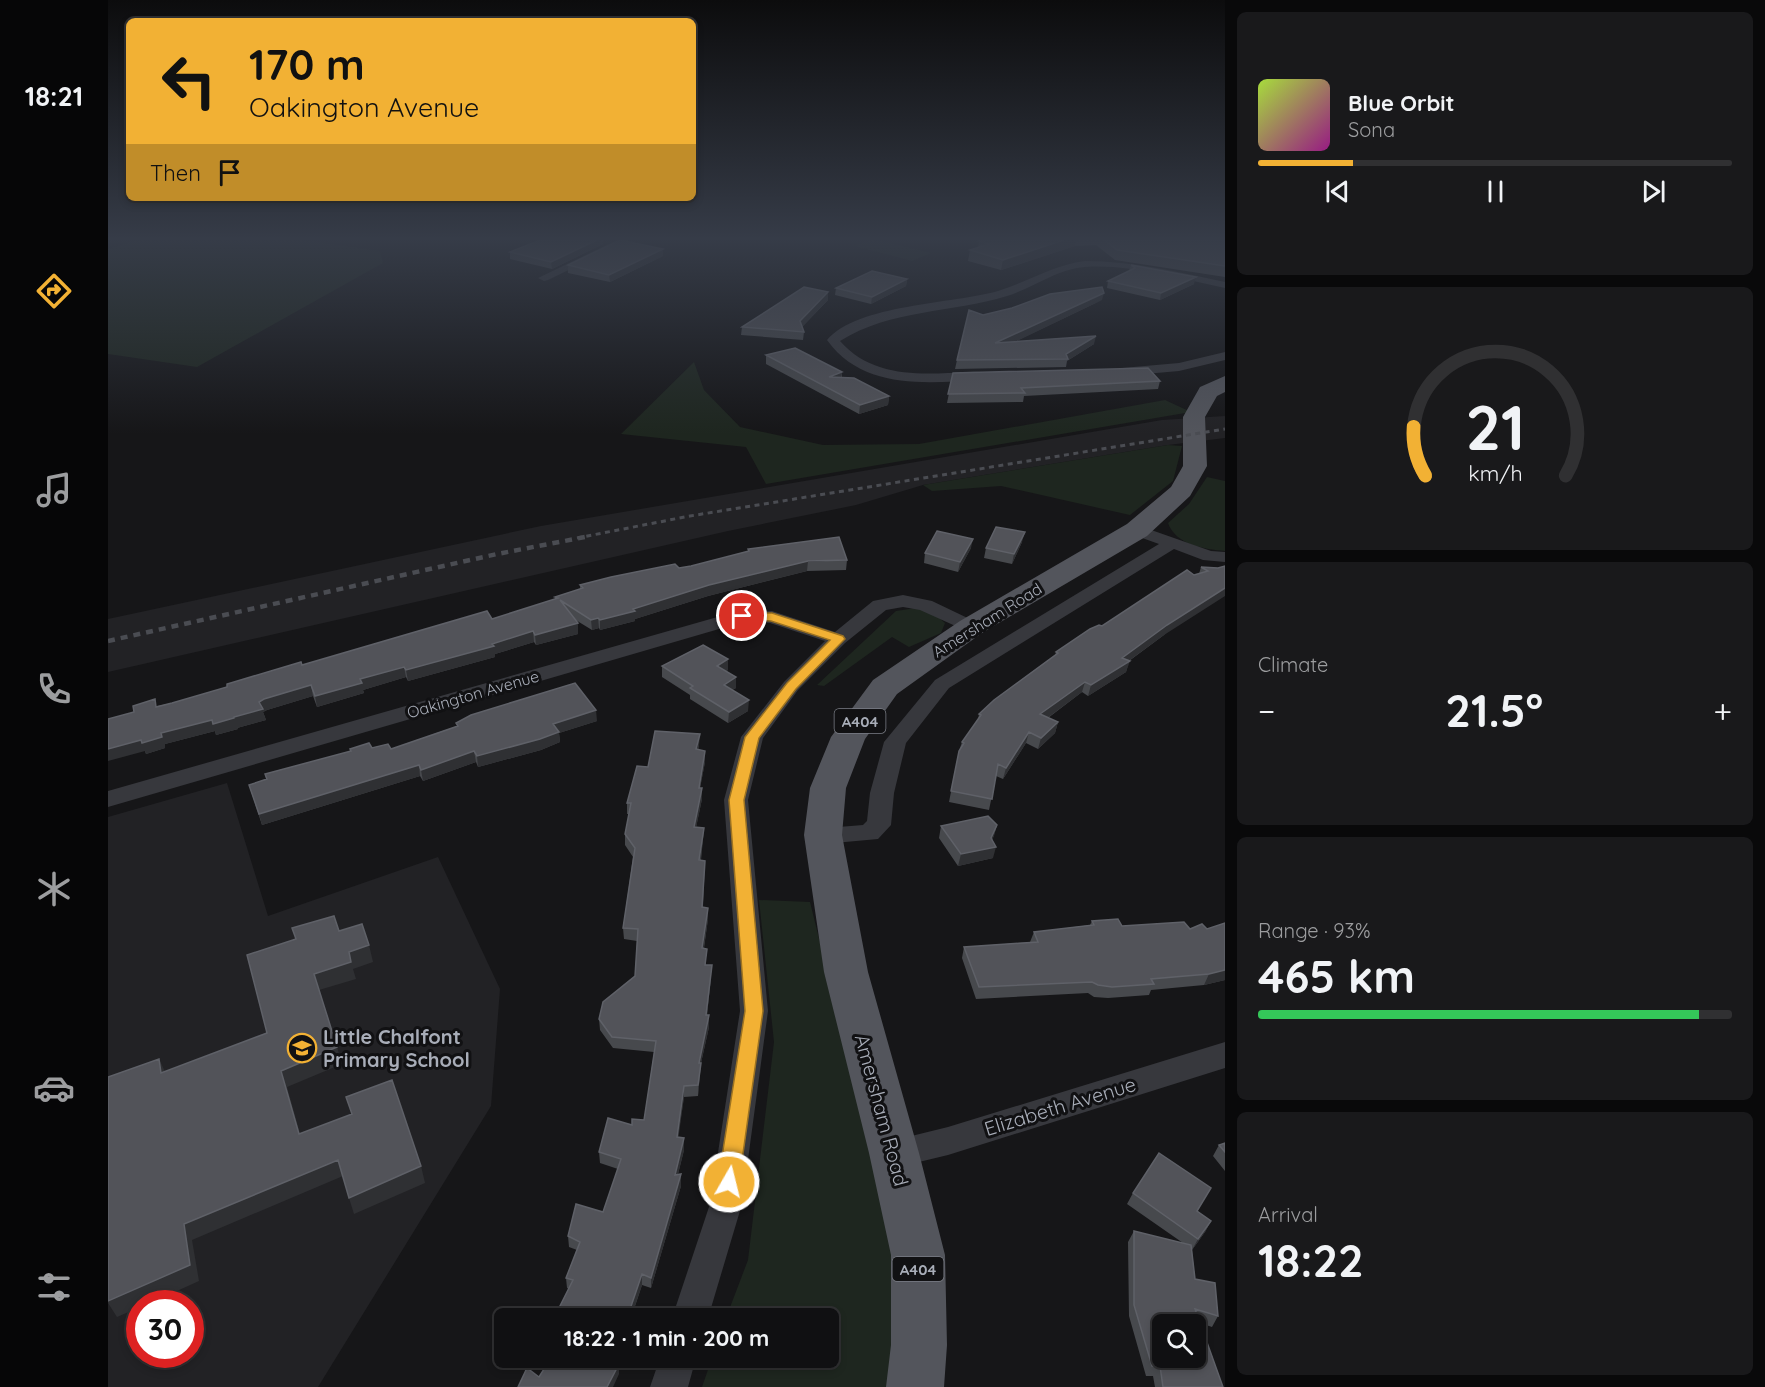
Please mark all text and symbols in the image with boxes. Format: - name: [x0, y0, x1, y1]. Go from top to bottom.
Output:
- text: 170 m: [249, 38, 365, 91]
- icon: left: [150, 42, 228, 120]
- text: 18:21: [25, 79, 83, 113]
- text: Blue Orbit: [1348, 89, 1454, 117]
- text: Oakington Avenue: [249, 90, 479, 124]
- text: Sona: [1348, 117, 1395, 142]
- icon: arrive: [213, 156, 246, 189]
- text: Then: [150, 159, 201, 187]
- icon: previous: [1321, 175, 1354, 208]
- icon: pause: [1479, 175, 1512, 208]
- icon: next: [1637, 175, 1670, 208]
- icon: directions: [33, 270, 75, 312]
- text: 21: [1465, 388, 1525, 466]
- text: km/h: [1468, 460, 1522, 486]
- icon: music: [33, 469, 75, 511]
- street label: Amersham Road: [929, 578, 1045, 662]
- pin: [716, 590, 767, 641]
- icon: arrive: [725, 599, 758, 632]
- text: Climate: [1258, 652, 1328, 677]
- street label: Oakington Avenue: [405, 666, 541, 722]
- icon: phone: [33, 668, 75, 710]
- text: 21.5°: [1445, 682, 1543, 738]
- text: −: [1258, 690, 1275, 731]
- text: +: [1713, 690, 1732, 731]
- road number: A404: [834, 709, 885, 733]
- icon: climate: [33, 868, 75, 910]
- text: Range · 93%: [1258, 918, 1371, 943]
- text: 465 km: [1258, 948, 1415, 1004]
- place label: Little Chalfont Primary School: [323, 1024, 470, 1072]
- street label: Amersham Road: [850, 1031, 914, 1189]
- school or university icon: Little Chalfont Primary School: [286, 1032, 318, 1064]
- icon: car: [33, 1067, 75, 1109]
- street label: Elizabeth Avenue: [981, 1071, 1139, 1141]
- position arrow: [697, 1150, 761, 1214]
- text: Arrival: [1258, 1202, 1318, 1227]
- text: 18:22: [1258, 1232, 1364, 1288]
- road number: A404: [892, 1257, 944, 1281]
- icon: filters: [33, 1266, 75, 1308]
- speed limit sign: 30: [126, 1290, 204, 1368]
- map controls: [1152, 1314, 1206, 1368]
- button: search: [1152, 1314, 1206, 1368]
- text: 18:22 · 1 min · 200 m: [564, 1324, 769, 1352]

